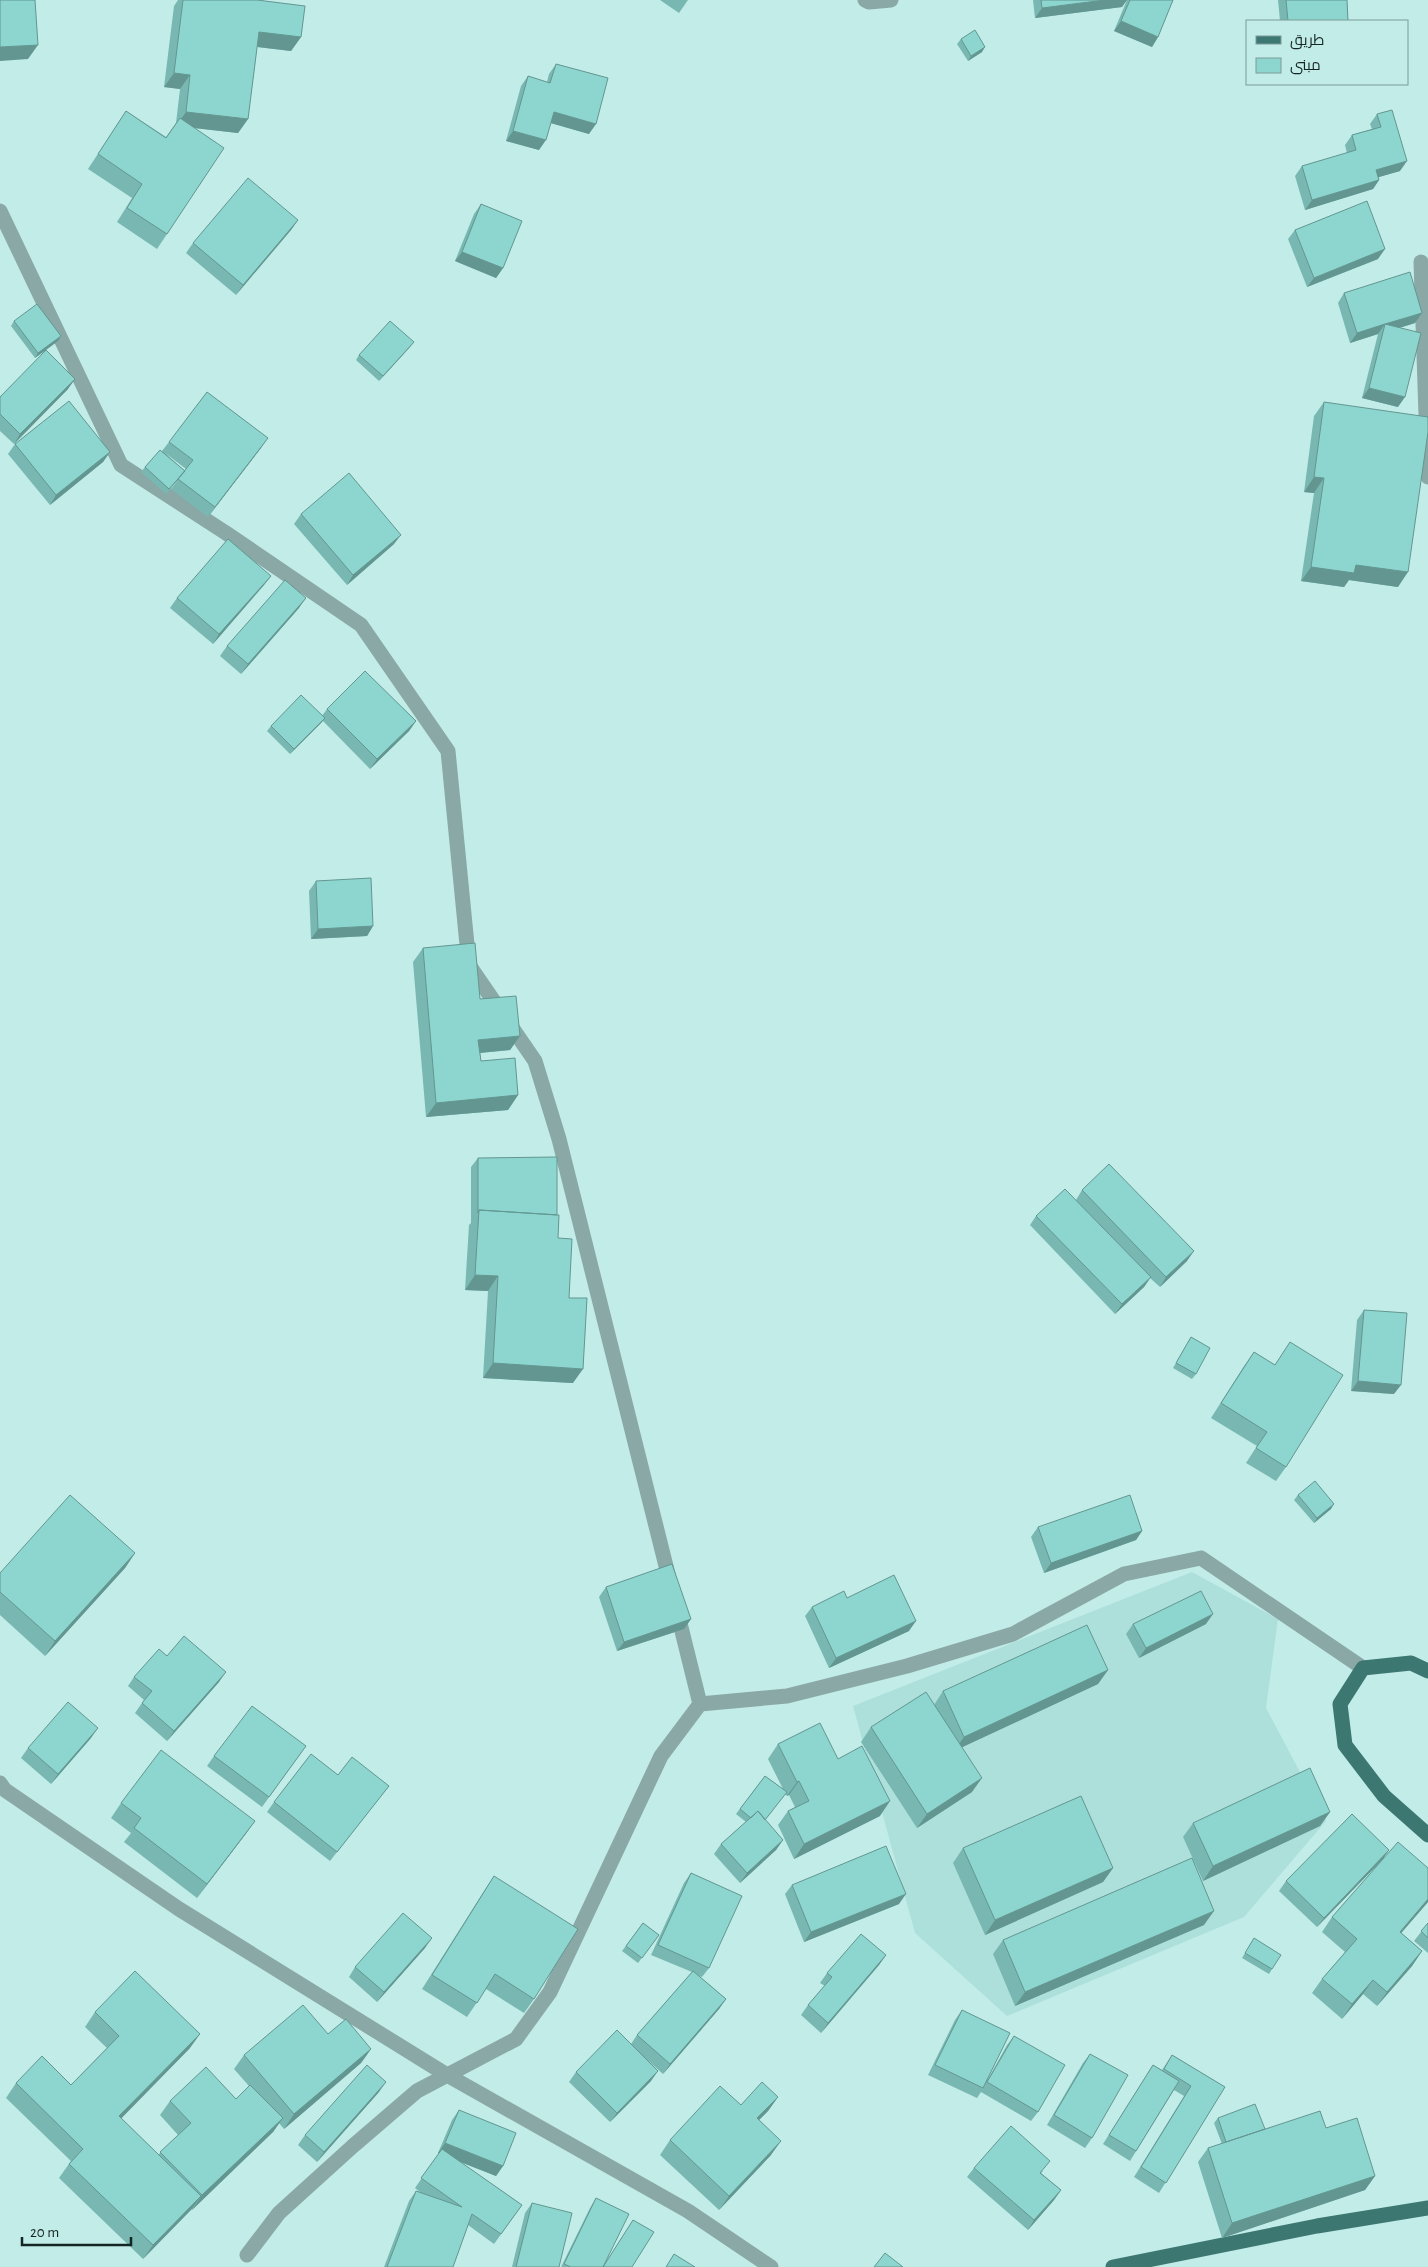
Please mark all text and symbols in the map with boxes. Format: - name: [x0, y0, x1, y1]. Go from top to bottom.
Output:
- legend: [1246, 20, 1408, 85]
- text: طريق: [1290, 33, 1324, 50]
- text: مبنى: [1290, 58, 1321, 75]
- scale bar: [22, 2214, 131, 2246]
- text: 20 m: [30, 2225, 59, 2240]

